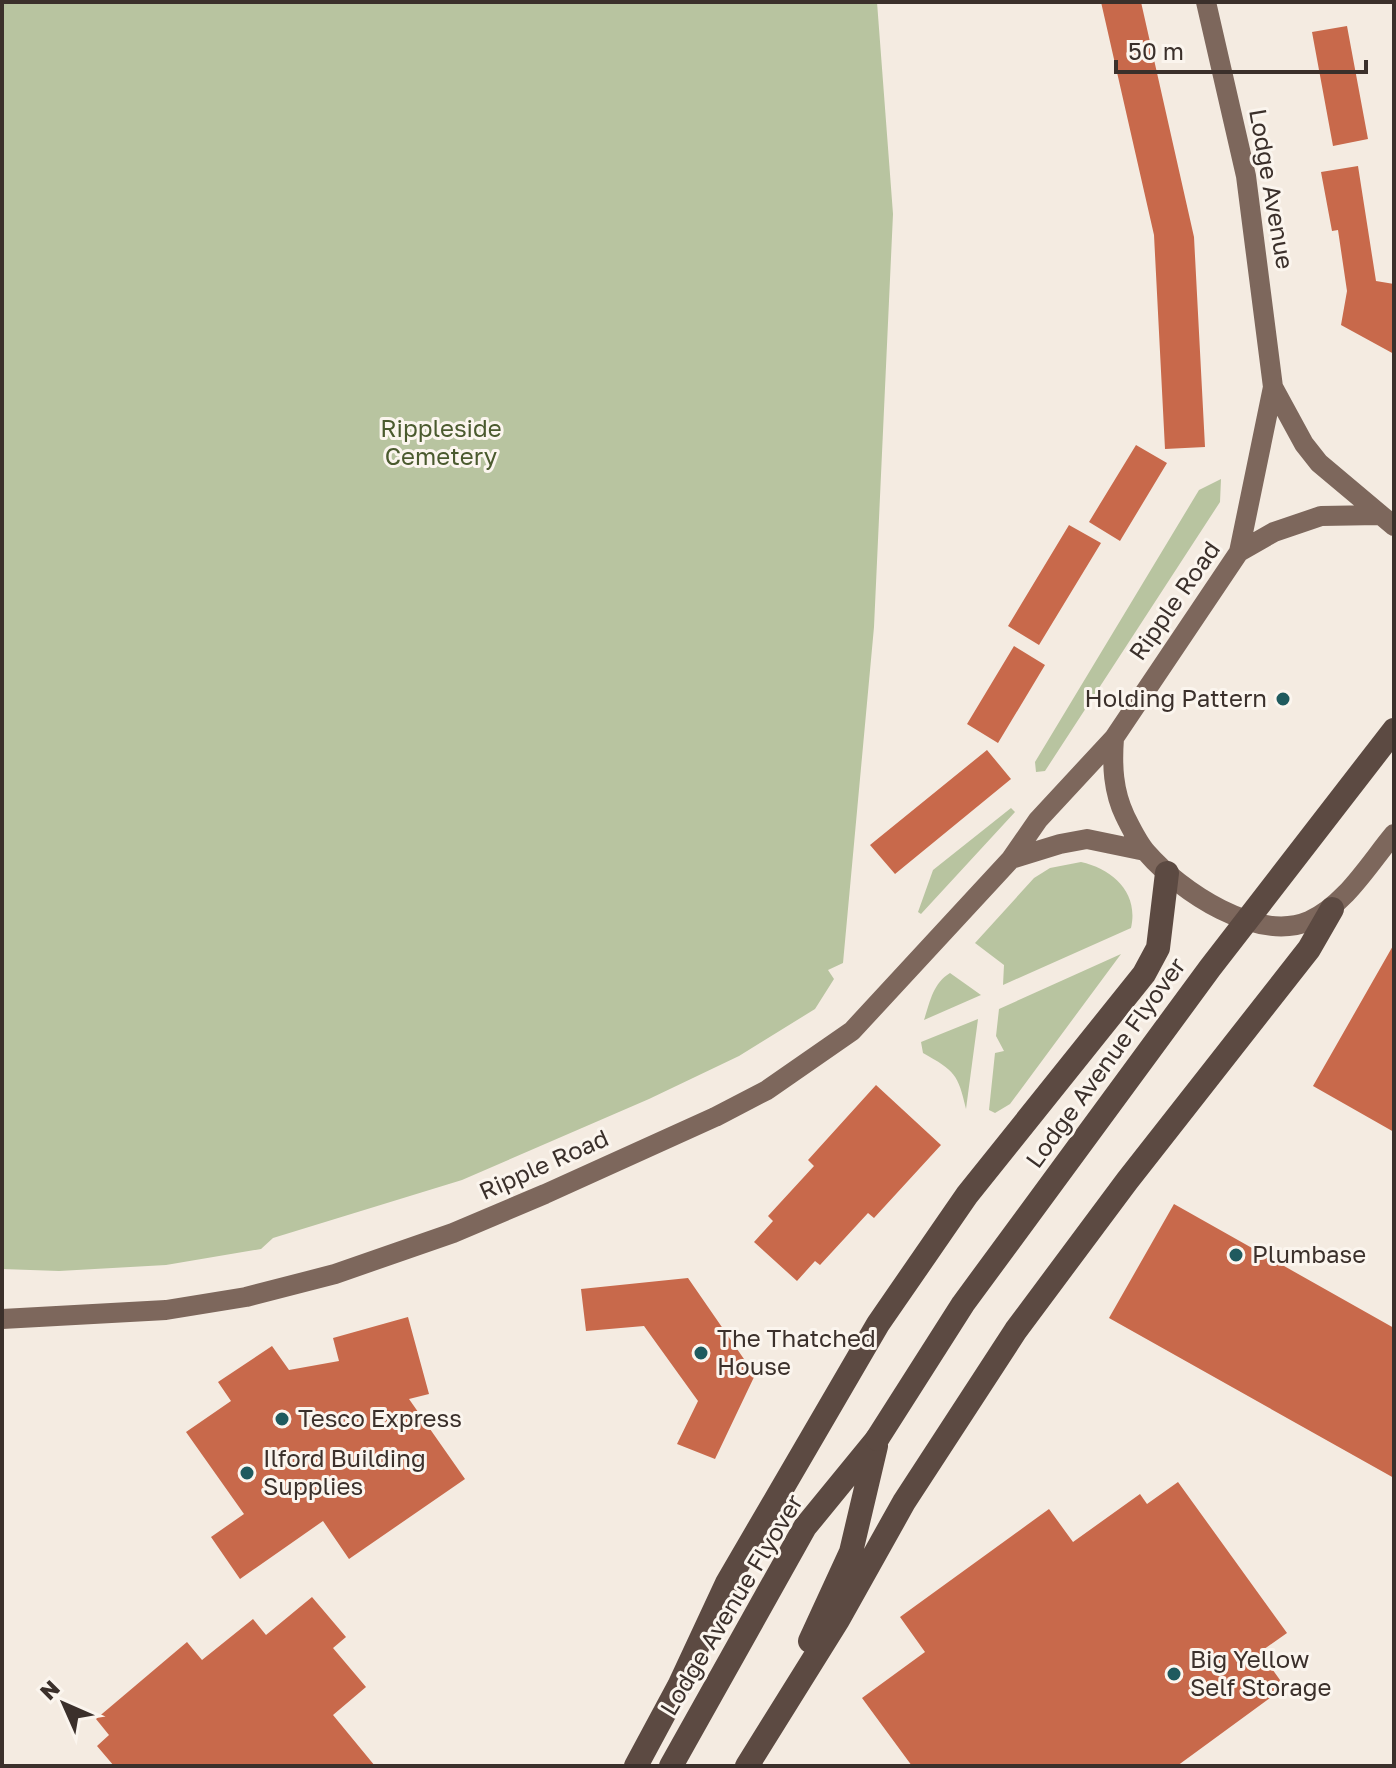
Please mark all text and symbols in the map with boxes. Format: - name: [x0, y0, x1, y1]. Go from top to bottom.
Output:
- scale bar: [1116, 24, 1366, 74]
- text: 50 m: [1128, 36, 1184, 65]
- street label: Lodge Avenue: [1244, 106, 1301, 271]
- park label: Rippleside Cemetery: [380, 413, 502, 470]
- street label: Ripple Road: [1122, 535, 1225, 665]
- place label: Holding Pattern: [1084, 683, 1267, 712]
- marker: Holding Pattern: [1274, 690, 1292, 708]
- street label: Lodge Avenue Flyover: [1019, 951, 1191, 1173]
- street label: Ripple Road: [474, 1122, 613, 1205]
- place label: Plumbase: [1252, 1239, 1366, 1268]
- marker: Plumbase: [1227, 1246, 1245, 1264]
- place label: The Thatched House: [717, 1323, 876, 1380]
- marker: The Thatched House: [692, 1344, 710, 1362]
- place label: Tesco Express: [298, 1403, 462, 1432]
- marker: Tesco Express: [273, 1410, 291, 1428]
- place label: Ilford Building Supplies: [263, 1443, 426, 1500]
- marker: Ilford Building Supplies: [238, 1464, 256, 1482]
- street label: Lodge Avenue Flyover: [653, 1488, 808, 1720]
- place label: Big Yellow Self Storage: [1190, 1644, 1331, 1701]
- north arrow: [24, 1664, 104, 1744]
- marker: Big Yellow Self Storage: [1165, 1665, 1183, 1683]
- text: N: [34, 1674, 65, 1705]

